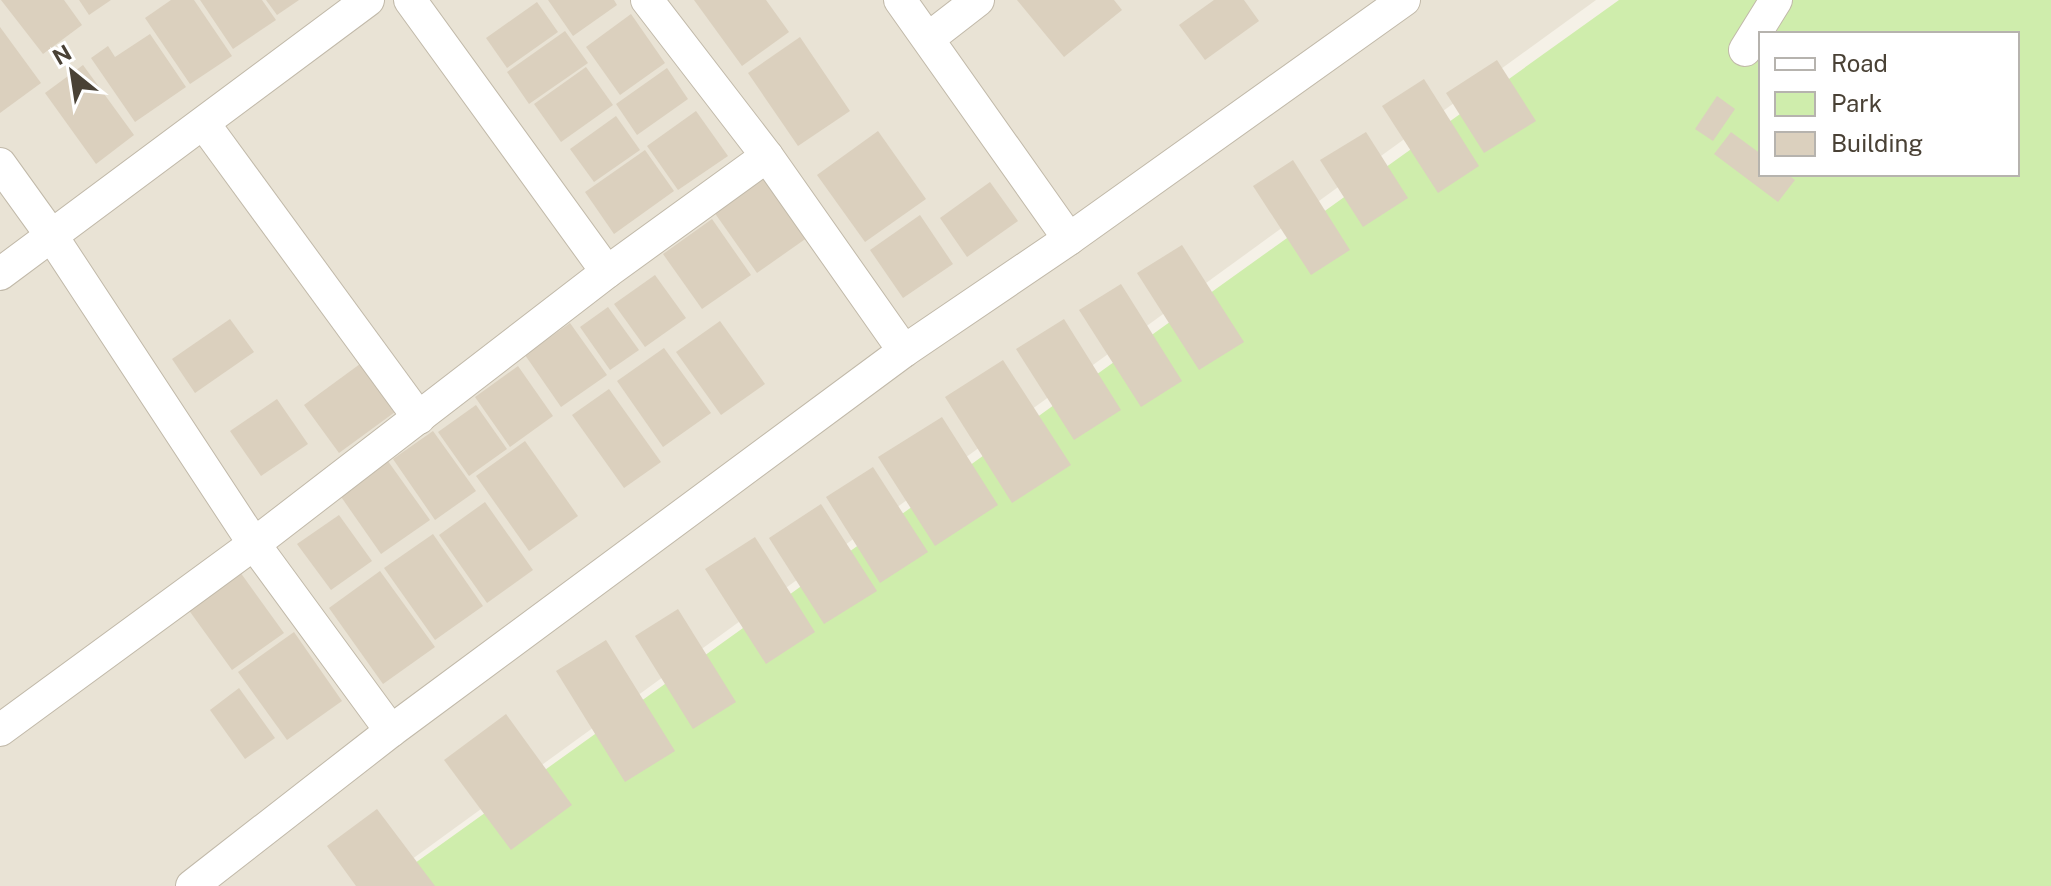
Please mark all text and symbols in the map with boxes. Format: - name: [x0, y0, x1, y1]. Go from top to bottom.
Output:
- north arrow: [32, 32, 112, 112]
- legend: [1759, 32, 2019, 176]
- text: N: [48, 39, 76, 70]
- text: Road: [1831, 49, 1888, 77]
- text: Park: [1831, 89, 1882, 117]
- text: Building: [1831, 129, 1923, 157]

